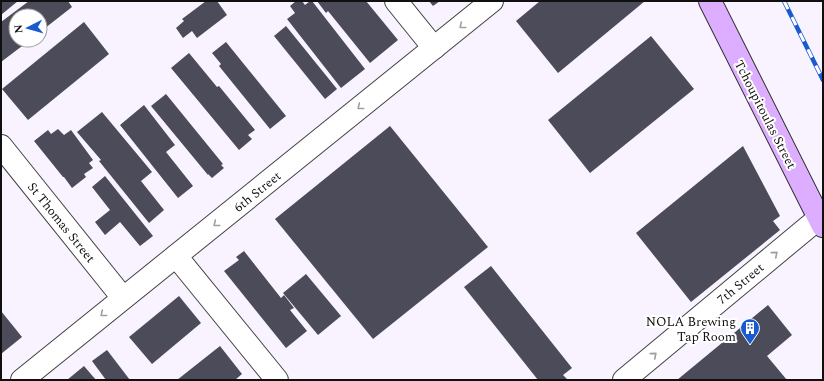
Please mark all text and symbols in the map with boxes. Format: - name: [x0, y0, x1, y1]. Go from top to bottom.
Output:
- north arrow: [8, 8, 48, 48]
- one-way arrow: [459, 21, 466, 28]
- text: N: [10, 24, 27, 34]
- street label: Tchoupitoulas Street: [729, 57, 801, 173]
- one-way arrow: [358, 103, 365, 110]
- street label: 6th Street: [230, 166, 286, 217]
- street label: St Thomas Street: [22, 178, 100, 268]
- one-way arrow: [213, 219, 220, 226]
- one-way arrow: [771, 251, 778, 258]
- street label: 7th Street: [713, 258, 769, 309]
- one-way arrow: [101, 310, 108, 317]
- place label: NOLA Brewing Tap Room: [646, 312, 736, 347]
- building icon: NOLA Brewing Tap Room: [739, 317, 761, 345]
- one-way arrow: [649, 353, 656, 360]

